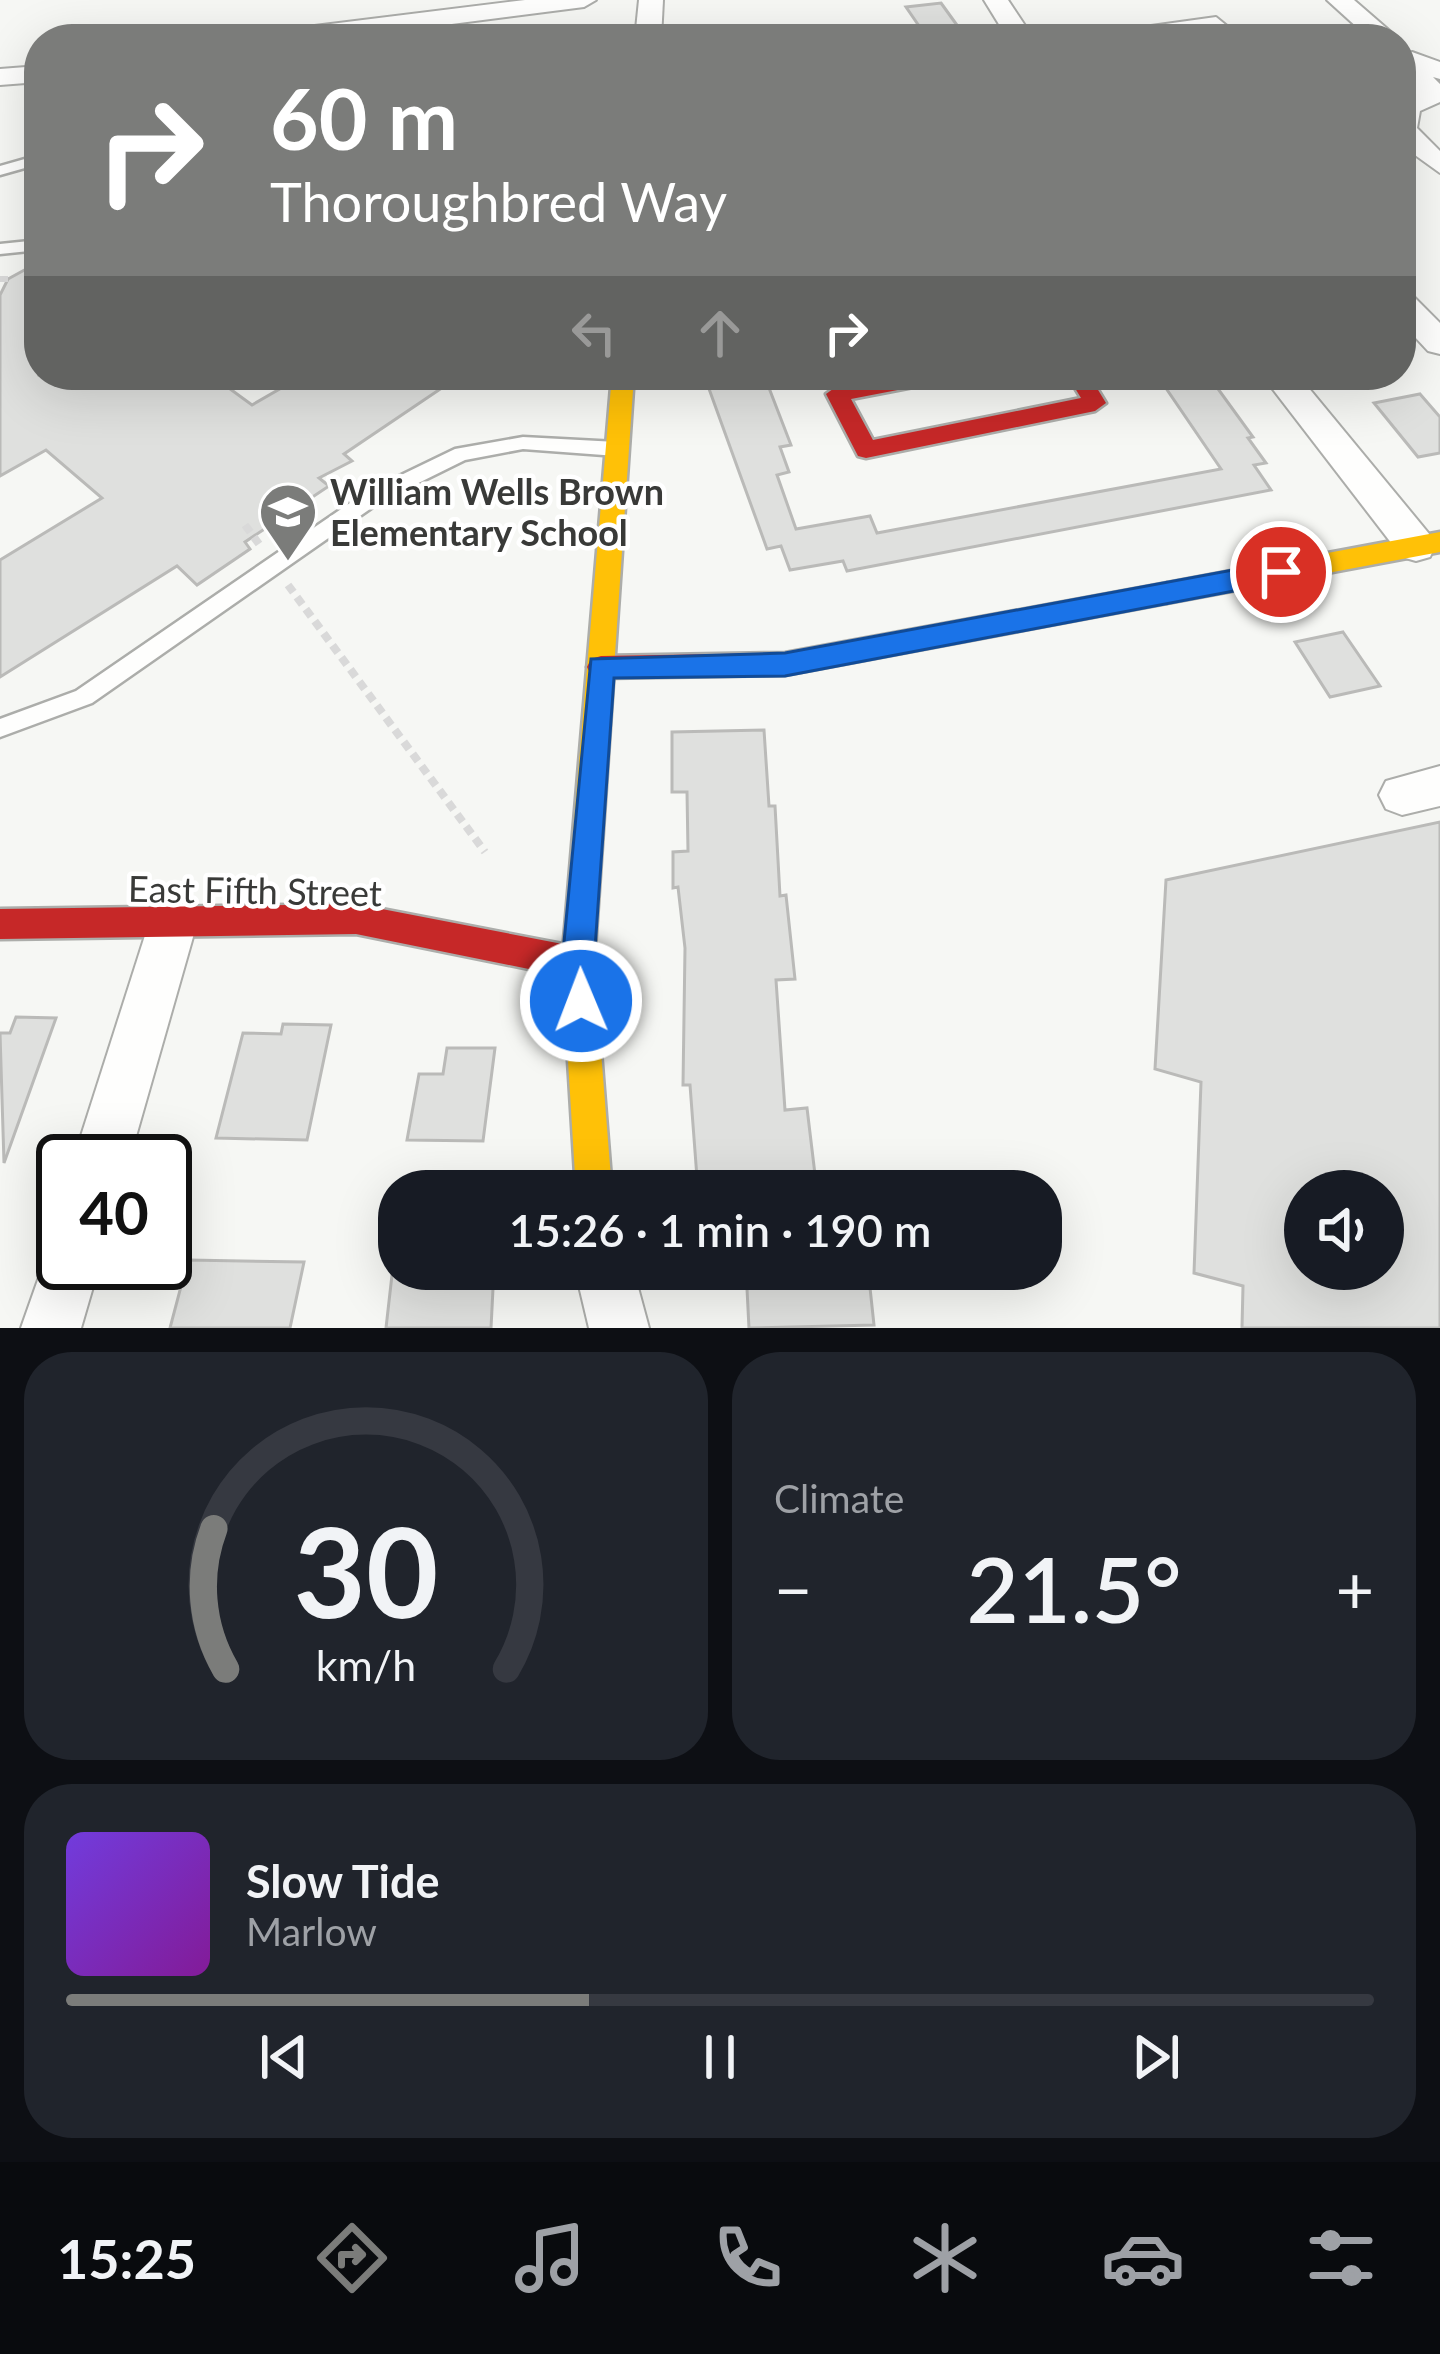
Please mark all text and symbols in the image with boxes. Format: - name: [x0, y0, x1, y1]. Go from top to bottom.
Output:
- text: 60 m: [270, 67, 458, 168]
- icon: right: [72, 72, 228, 228]
- text: Thoroughbred Way: [270, 169, 727, 234]
- icon: left: [561, 300, 627, 366]
- icon: ahead: [687, 300, 753, 366]
- icon: right: [813, 300, 879, 366]
- place label: William Wells Brown Elementary School: [330, 469, 664, 554]
- school or university icon: William Wells Brown Elementary School: [257, 481, 319, 563]
- pin: [1230, 521, 1332, 623]
- icon: arrive: [1248, 539, 1314, 605]
- street label: East Fifth Street: [128, 866, 382, 914]
- position arrow: [518, 938, 644, 1064]
- speed limit sign: 40: [36, 1134, 192, 1290]
- map controls: [1284, 1170, 1404, 1290]
- button: sound: [1284, 1170, 1404, 1290]
- text: 15:26 · 1 min · 190 m: [509, 1203, 931, 1257]
- text: Climate: [774, 1475, 904, 1521]
- text: 30: [294, 1495, 438, 1645]
- text: 21.5°: [966, 1534, 1182, 1642]
- text: −: [774, 1549, 812, 1628]
- text: +: [1336, 1549, 1374, 1628]
- text: km/h: [316, 1639, 416, 1690]
- text: Slow Tide: [246, 1854, 440, 1908]
- text: Marlow: [246, 1908, 377, 1954]
- icon: previous: [251, 2024, 317, 2090]
- icon: pause: [687, 2024, 753, 2090]
- icon: next: [1123, 2024, 1189, 2090]
- icon: directions: [310, 2216, 394, 2300]
- icon: music: [508, 2216, 592, 2300]
- icon: phone: [706, 2216, 790, 2300]
- icon: climate: [903, 2216, 987, 2300]
- icon: car: [1101, 2216, 1185, 2300]
- icon: filters: [1299, 2216, 1383, 2300]
- text: 15:25: [57, 2226, 196, 2291]

